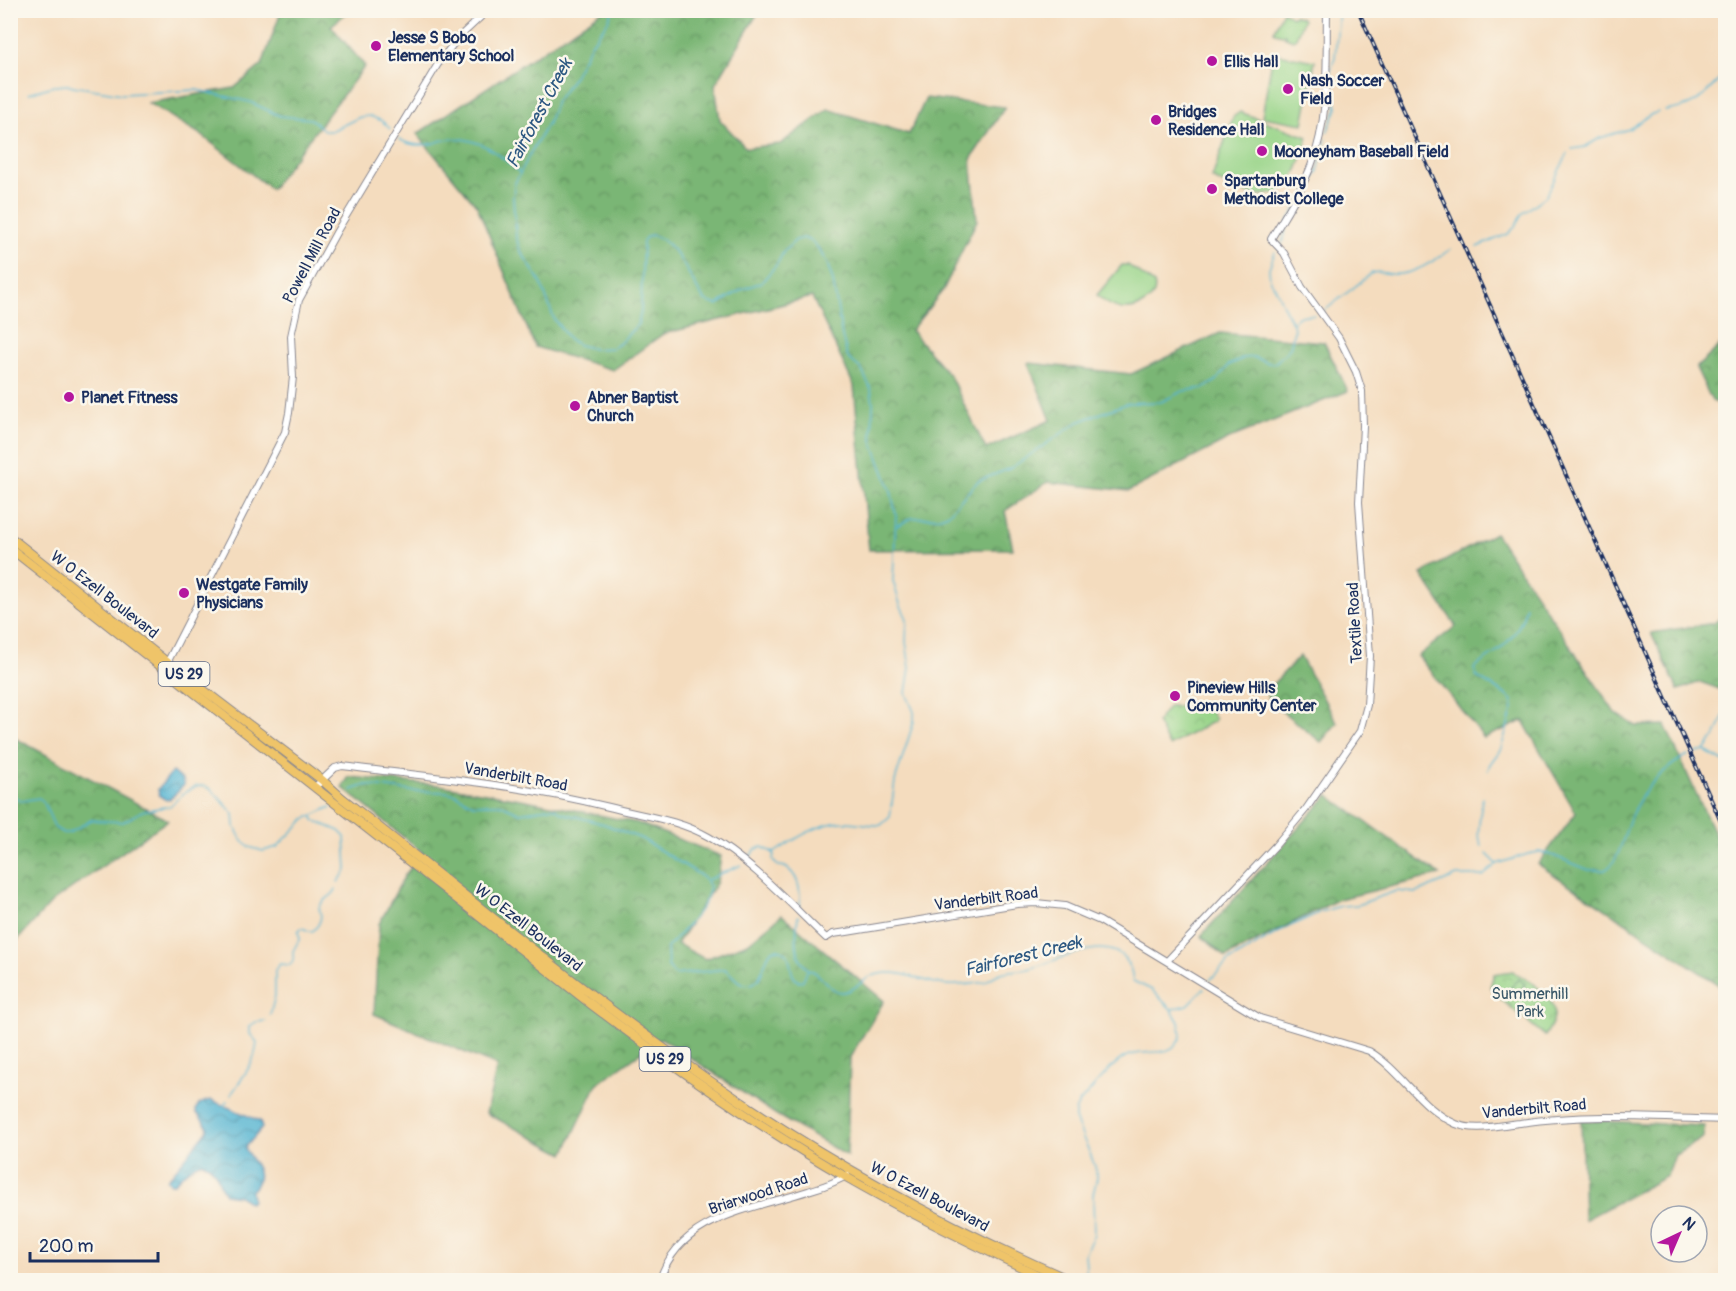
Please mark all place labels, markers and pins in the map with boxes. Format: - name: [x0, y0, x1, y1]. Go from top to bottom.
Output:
- place label: Jesse S Bobo Elementary School: [388, 28, 515, 66]
- marker: Jesse S Bobo Elementary School: [369, 39, 383, 53]
- place label: Ellis Hall: [1224, 52, 1279, 72]
- marker: Ellis Hall: [1205, 54, 1219, 68]
- place label: Nash Soccer Field: [1300, 71, 1384, 109]
- marker: Nash Soccer Field: [1281, 82, 1295, 96]
- place label: Bridges Residence Hall: [1168, 102, 1265, 140]
- marker: Bridges Residence Hall: [1149, 113, 1163, 127]
- place label: Mooneyham Baseball Field: [1274, 142, 1449, 162]
- marker: Mooneyham Baseball Field: [1255, 144, 1269, 158]
- place label: Spartanburg Methodist College: [1224, 171, 1345, 209]
- marker: Spartanburg Methodist College: [1205, 182, 1219, 196]
- place label: Planet Fitness: [81, 388, 178, 408]
- place label: Abner Baptist Church: [587, 388, 679, 426]
- marker: Planet Fitness: [62, 390, 76, 404]
- marker: Abner Baptist Church: [568, 399, 582, 413]
- place label: Westgate Family Physicians: [196, 575, 308, 613]
- marker: Westgate Family Physicians: [177, 586, 191, 600]
- place label: Pineview Hills Community Center: [1187, 678, 1317, 716]
- marker: Pineview Hills Community Center: [1168, 689, 1182, 703]

